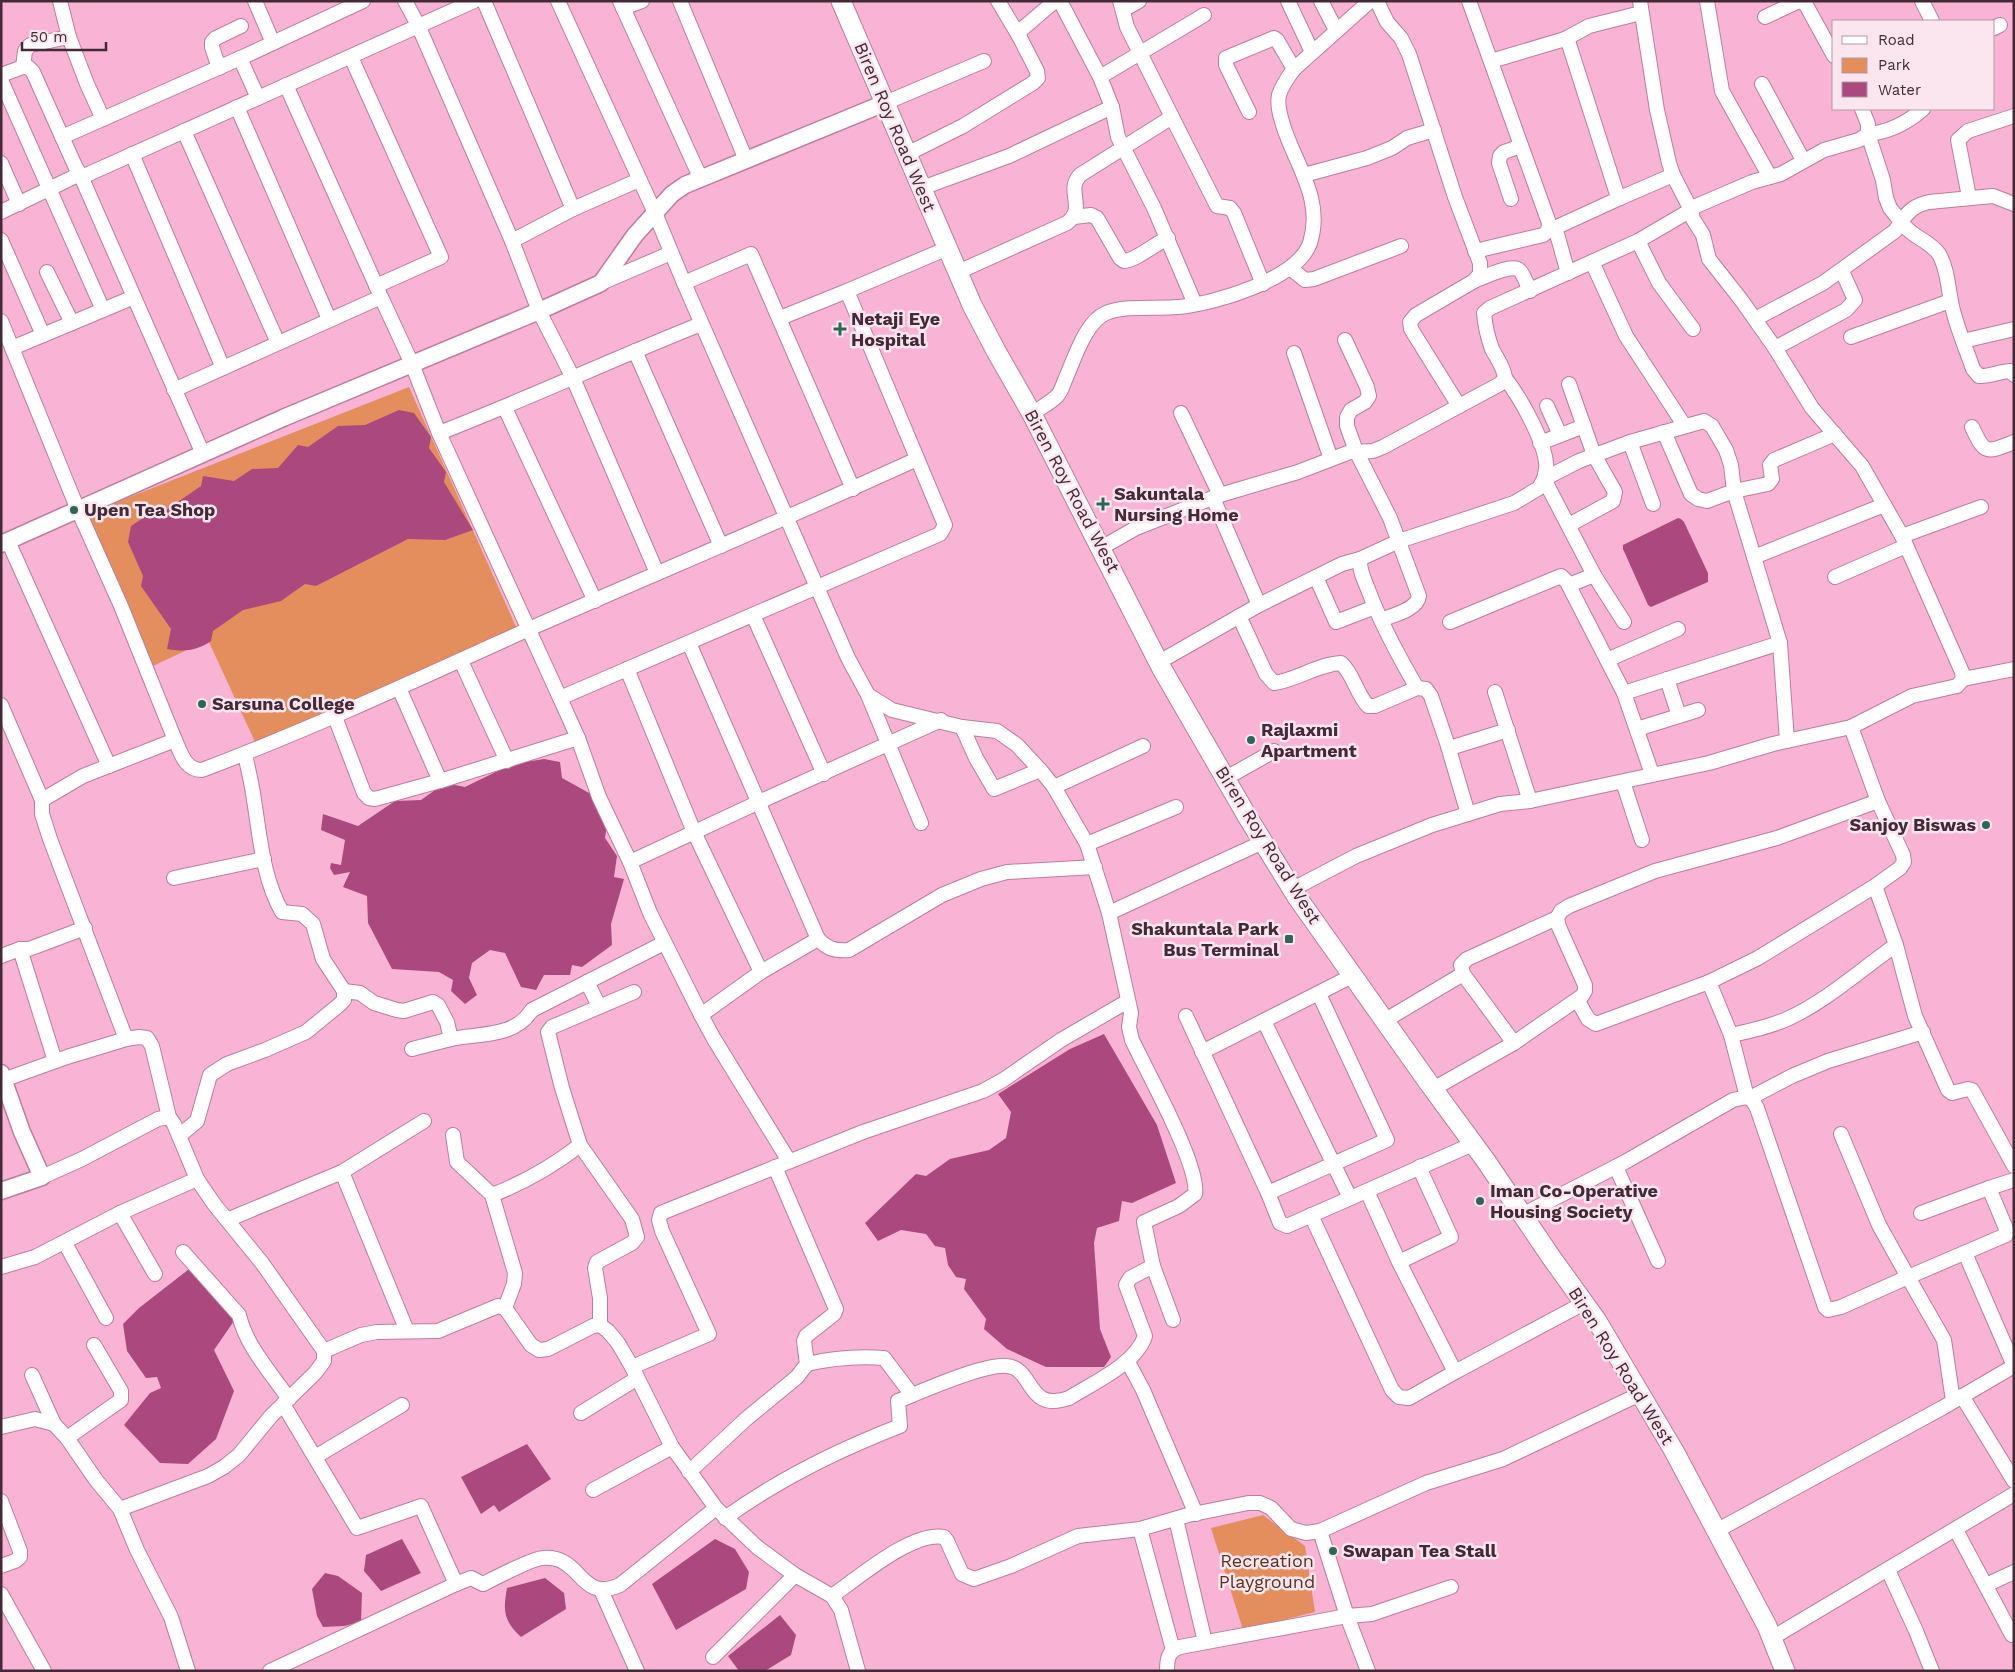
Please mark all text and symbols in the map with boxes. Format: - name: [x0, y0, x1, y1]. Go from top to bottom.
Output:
- scale bar: [22, 20, 106, 52]
- legend: [1832, 20, 1995, 110]
- text: 50 m: [30, 28, 67, 46]
- text: Road: [1878, 31, 1915, 49]
- street label: Biren Roy Road West: [850, 39, 941, 215]
- text: Park: [1878, 56, 1911, 74]
- text: Water: [1878, 81, 1921, 99]
- place label: Netaji Eye Hospital: [851, 308, 940, 350]
- marker: Netaji Eye Hospital: [833, 322, 847, 336]
- street label: Biren Roy Road West: [1020, 405, 1125, 577]
- place label: Sakuntala Nursing Home: [1114, 483, 1239, 525]
- marker: Sakuntala Nursing Home: [1096, 497, 1110, 511]
- place label: Upen Tea Shop: [84, 499, 215, 520]
- marker: Upen Tea Shop: [68, 504, 80, 516]
- place label: Sarsuna College: [212, 693, 355, 714]
- marker: Sarsuna College: [196, 698, 208, 710]
- place label: Rajlaxmi Apartment: [1261, 719, 1357, 761]
- marker: Rajlaxmi Apartment: [1245, 734, 1257, 746]
- street label: Biren Roy Road West: [1211, 762, 1326, 928]
- place label: Sanjoy Biswas: [1849, 814, 1976, 835]
- marker: Sanjoy Biswas: [1980, 819, 1992, 831]
- place label: Shakuntala Park Bus Terminal: [1131, 918, 1280, 960]
- marker: Shakuntala Park Bus Terminal: [1283, 933, 1295, 945]
- place label: Iman Co-Operative Housing Society: [1490, 1180, 1658, 1222]
- marker: Iman Co-Operative Housing Society: [1474, 1195, 1486, 1207]
- street label: Biren Roy Road West: [1564, 1283, 1679, 1449]
- place label: Swapan Tea Stall: [1343, 1540, 1497, 1561]
- marker: Swapan Tea Stall: [1327, 1545, 1339, 1557]
- park label: Recreation Playground: [1219, 1550, 1315, 1592]

